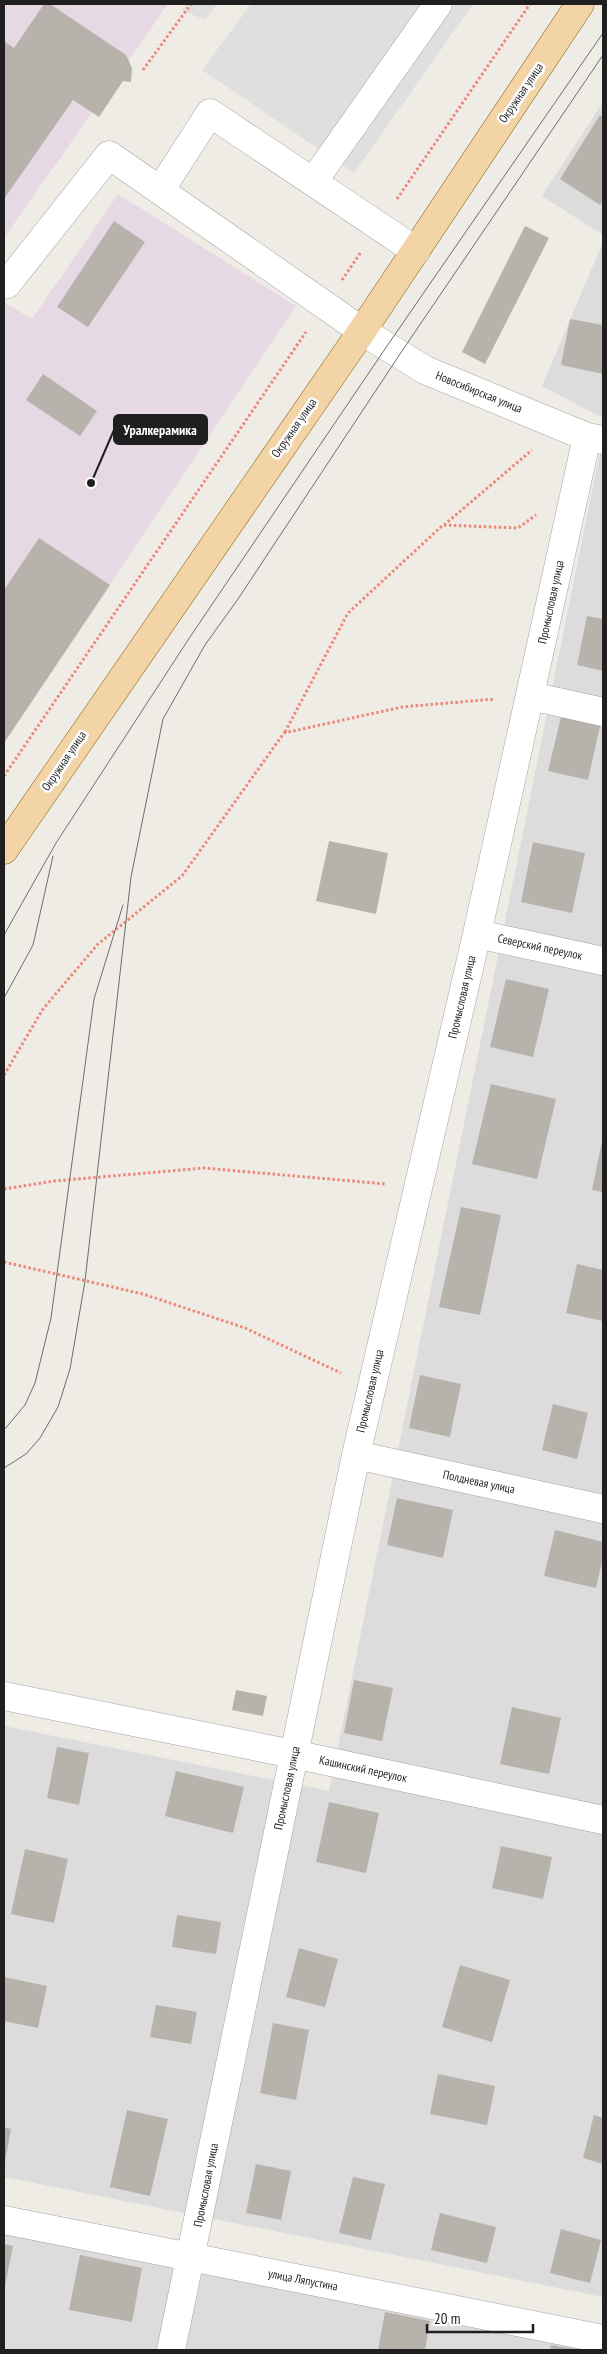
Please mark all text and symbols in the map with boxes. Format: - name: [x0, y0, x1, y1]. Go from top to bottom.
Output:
- street label: Окружная улица: [495, 60, 546, 126]
- street label: Новосибирская улица: [434, 367, 525, 416]
- street label: Окружная улица: [268, 395, 320, 460]
- callout: Уралкерамика: [114, 415, 207, 444]
- text: Уралкерамика: [122, 421, 197, 439]
- street label: Промысловая улица: [534, 559, 567, 645]
- street label: Окружная улица: [38, 728, 89, 794]
- street label: Северский переулок: [496, 930, 584, 963]
- street label: Промысловая улица: [445, 954, 478, 1040]
- street label: Промысловая улица: [353, 1348, 386, 1434]
- street label: Полдневая улица: [442, 1467, 517, 1496]
- street label: Промысловая улица: [270, 1745, 303, 1831]
- street label: Кашинский переулок: [318, 1752, 409, 1785]
- street label: Промысловая улица: [190, 2142, 221, 2228]
- street label: улица Ляпустина: [267, 2265, 339, 2294]
- scale bar: [427, 2302, 533, 2334]
- text: 20 m: [434, 2309, 460, 2328]

